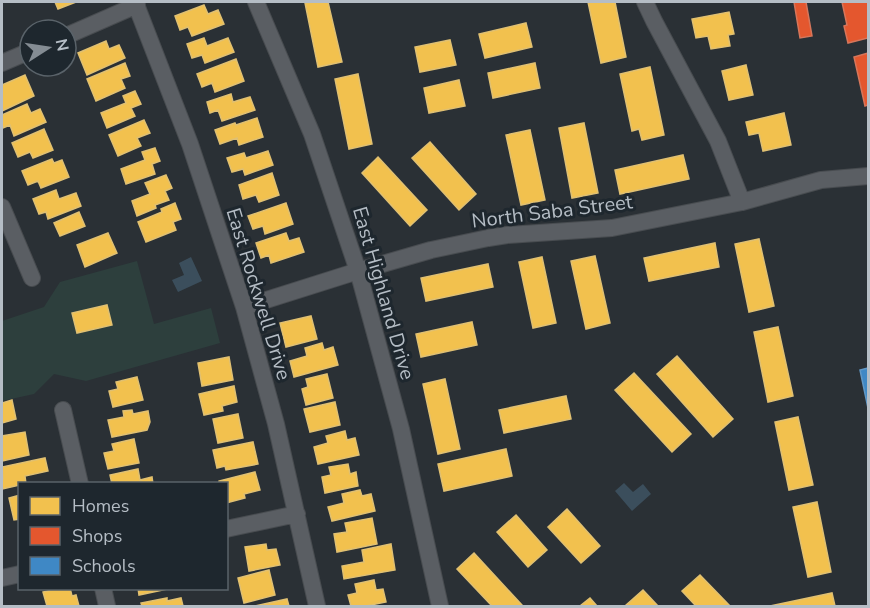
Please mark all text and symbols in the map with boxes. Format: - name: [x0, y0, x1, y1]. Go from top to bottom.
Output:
- north arrow: [18, 18, 78, 78]
- text: N: [50, 37, 74, 53]
- street label: North Saba Street: [470, 188, 635, 235]
- street label: East Highland Drive: [346, 203, 421, 383]
- street label: East Rockwell Drive: [219, 205, 298, 384]
- legend: [18, 482, 228, 590]
- text: Homes: [72, 494, 129, 518]
- text: Shops: [72, 524, 122, 548]
- text: Schools: [72, 554, 136, 578]

